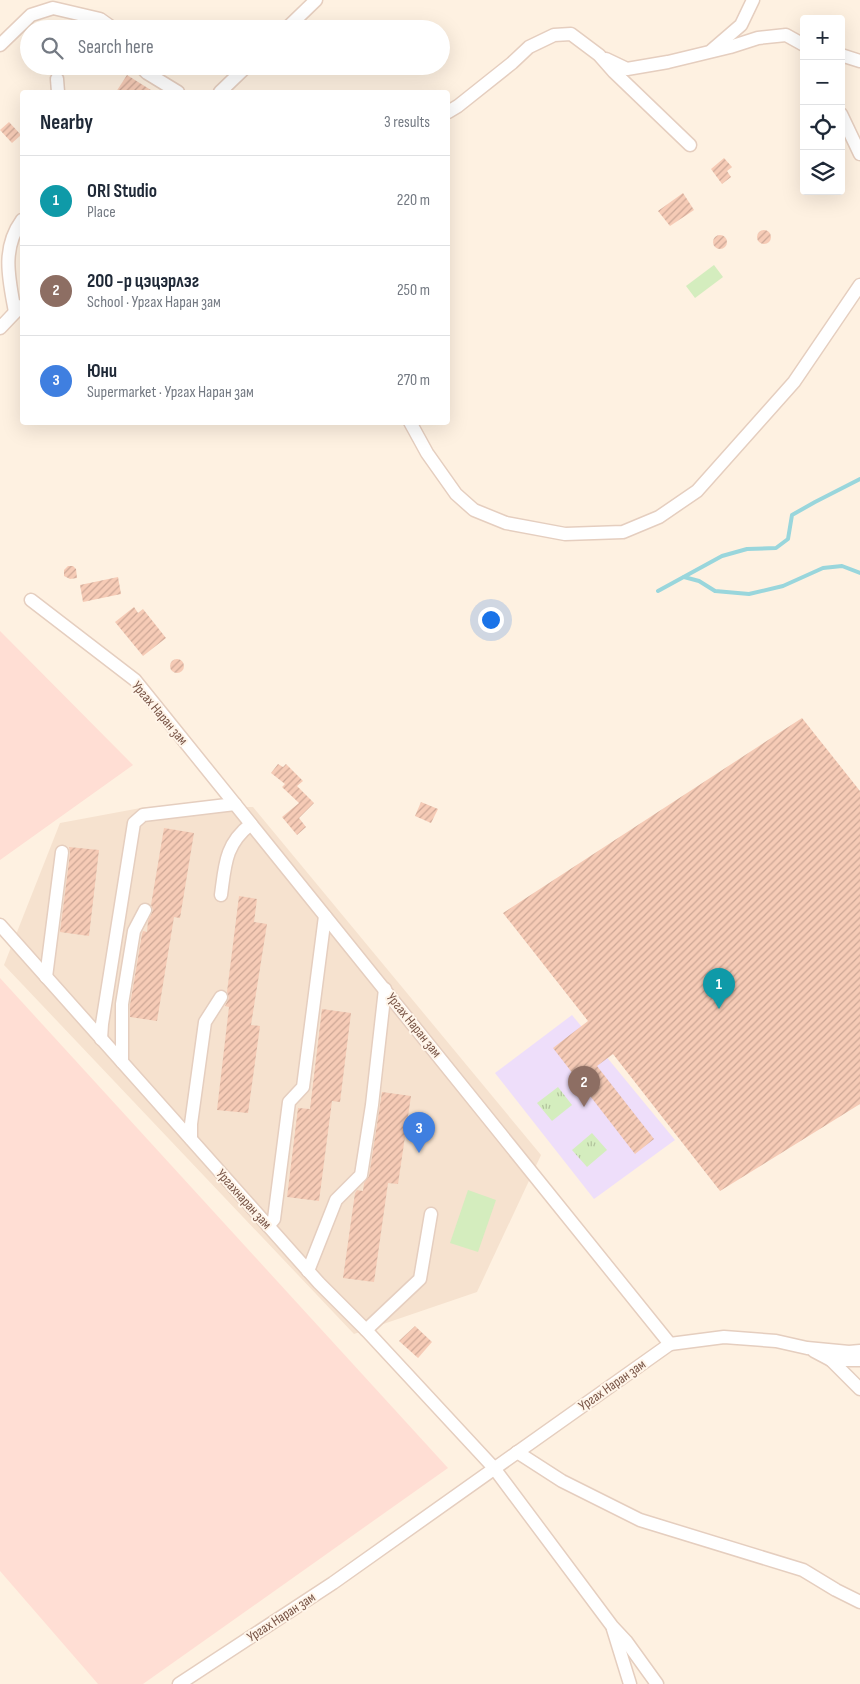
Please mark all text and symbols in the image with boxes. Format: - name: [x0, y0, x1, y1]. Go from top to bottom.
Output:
- map controls: [800, 15, 845, 195]
- button: +: [800, 15, 845, 60]
- search box: [20, 20, 450, 75]
- icon: search: [38, 34, 66, 62]
- text: Search here: [78, 36, 154, 59]
- button: −: [800, 60, 845, 105]
- button: locate: [800, 105, 845, 150]
- text: Nearby: [40, 110, 93, 135]
- text: 3 results: [384, 113, 430, 132]
- button: layers: [800, 150, 845, 195]
- text: ORI Studio: [87, 180, 157, 203]
- text: 1: [53, 191, 59, 210]
- text: 220 m: [397, 191, 430, 210]
- text: Place: [87, 203, 116, 222]
- text: 200 -р цэцэрлэг: [87, 270, 199, 293]
- text: 2: [52, 281, 60, 300]
- text: 250 m: [397, 281, 430, 300]
- text: School · Ургах Наран зам: [87, 293, 221, 312]
- text: Юни: [87, 360, 117, 383]
- text: 3: [52, 371, 60, 390]
- text: 270 m: [397, 371, 430, 390]
- text: Supermarket · Ургах Наран зам: [87, 383, 254, 402]
- your location: [478, 607, 504, 633]
- street label: Ургах Наран зам: [128, 678, 192, 749]
- pin: 1: [703, 968, 735, 1009]
- street label: Ургах Наран зам: [383, 989, 445, 1061]
- pin: 2: [568, 1066, 600, 1107]
- pin: 3: [403, 1112, 435, 1153]
- street label: Ургахнаран зам: [213, 1166, 275, 1233]
- street label: Ургах Наран зам: [575, 1356, 649, 1414]
- street label: Ургах Наран зам: [244, 1589, 319, 1645]

